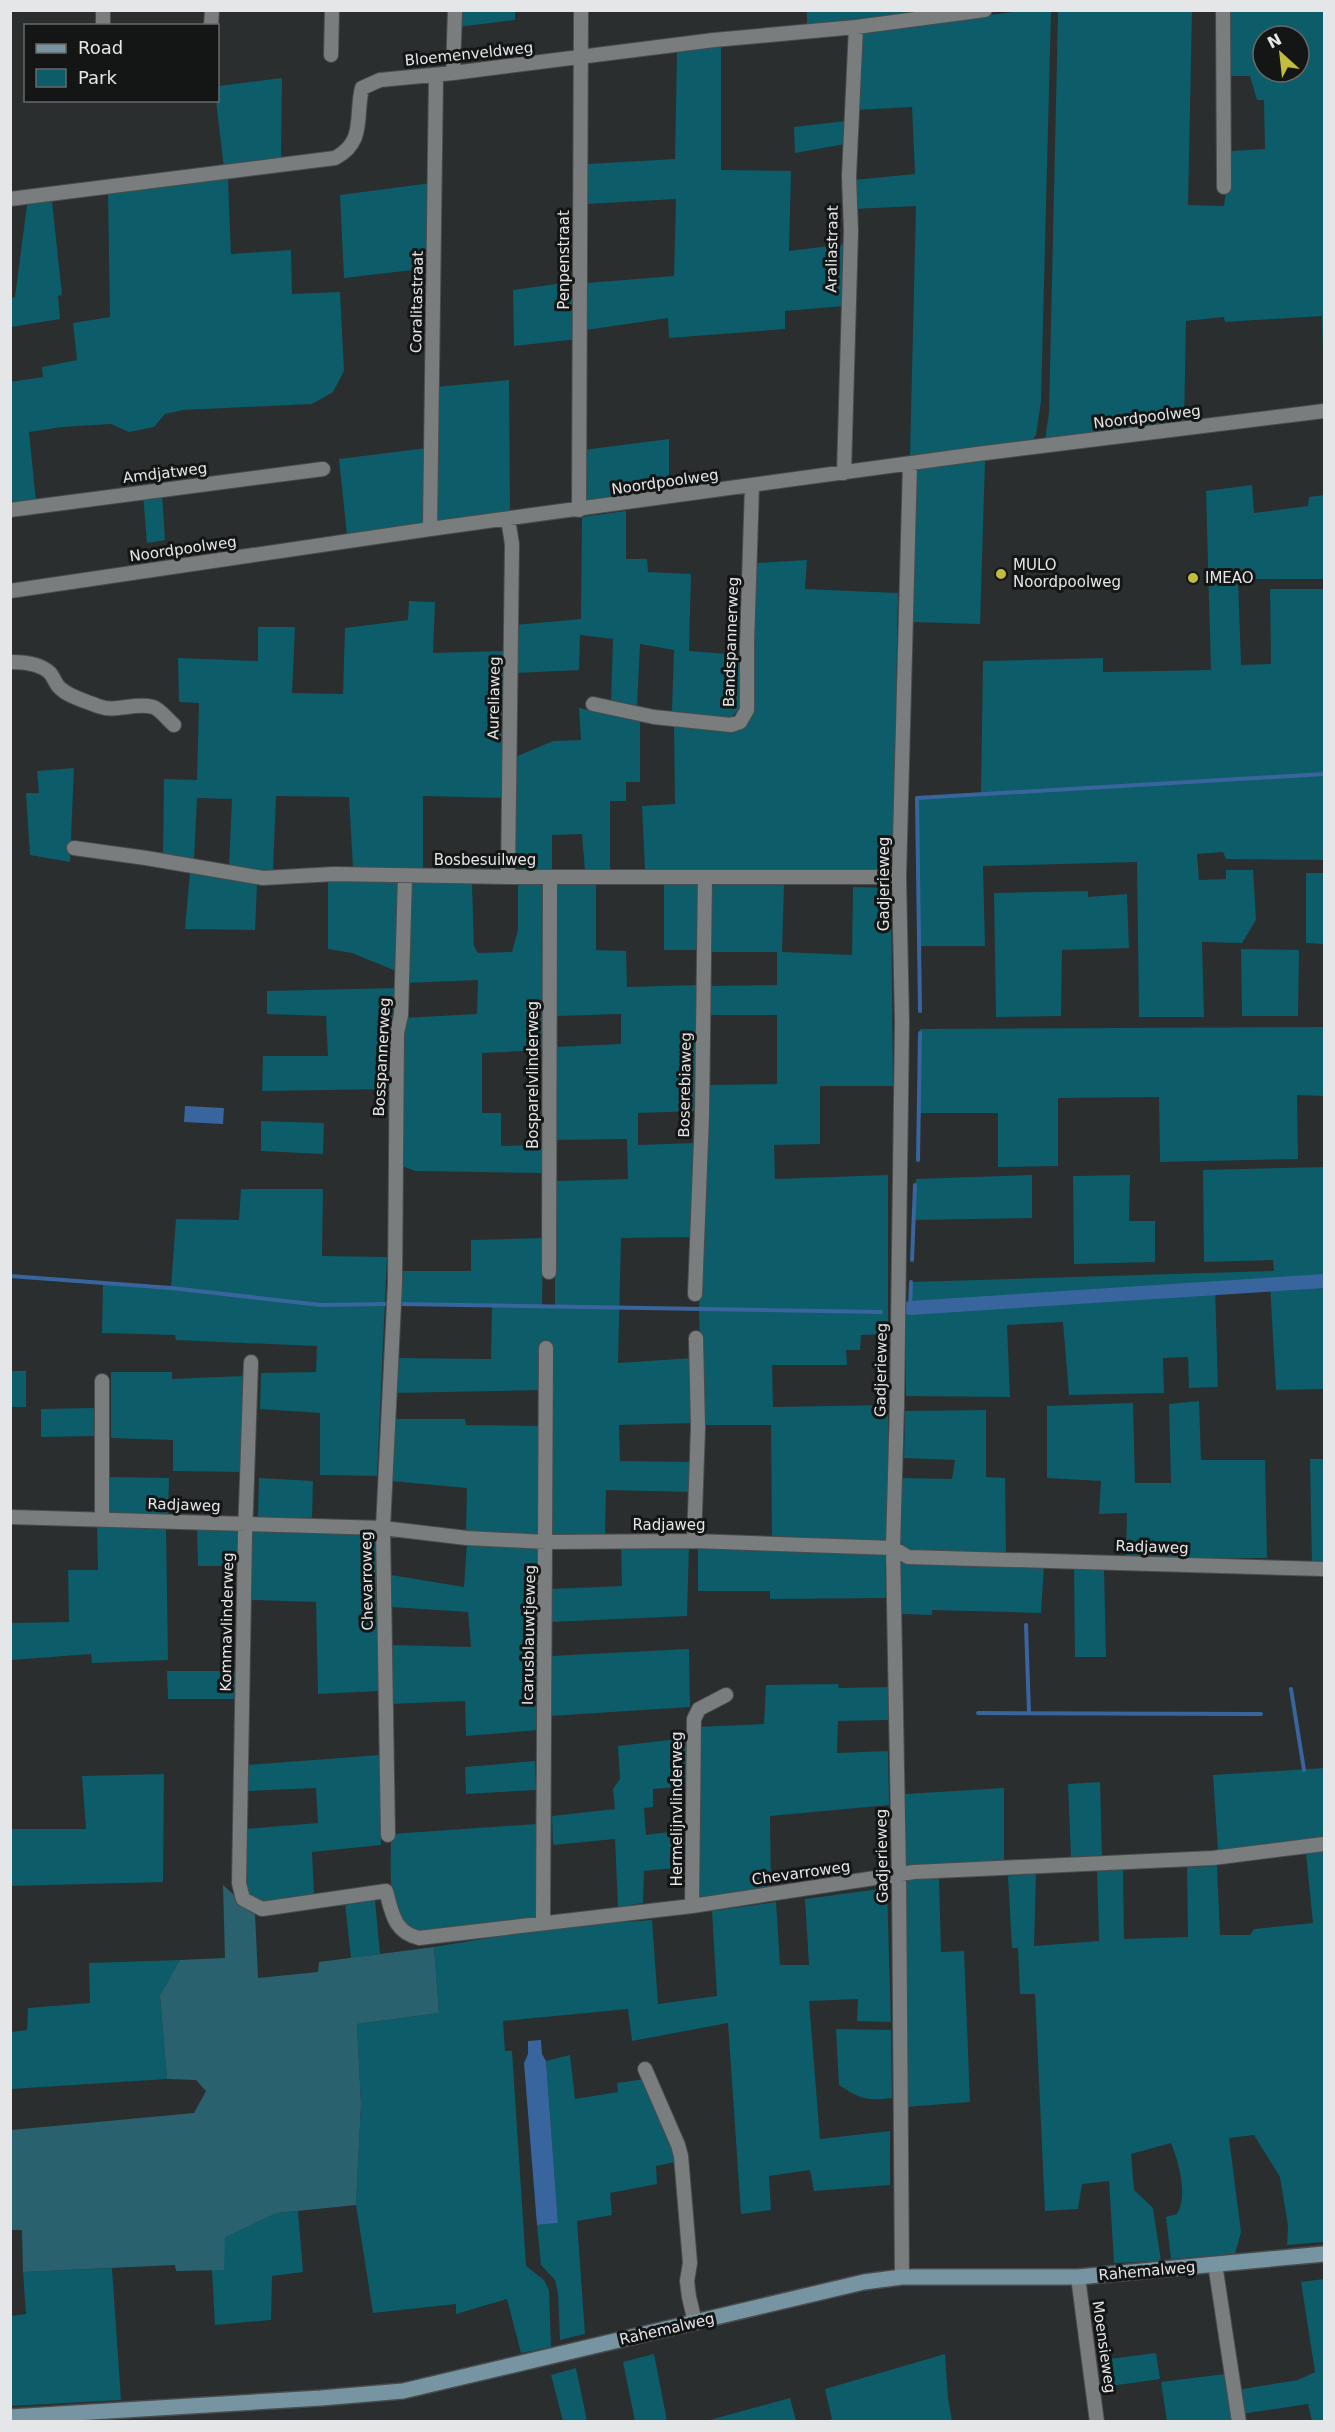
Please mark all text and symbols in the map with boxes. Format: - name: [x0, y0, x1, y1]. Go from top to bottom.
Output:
- legend: [24, 24, 219, 102]
- north arrow: [1251, 24, 1311, 84]
- text: N: [1264, 30, 1285, 53]
- text: Road: [78, 37, 123, 58]
- street label: Bloemenveldweg: [404, 38, 534, 70]
- text: Park: [78, 67, 117, 88]
- street label: Araliastraat: [822, 205, 842, 293]
- street label: Penpenstraat: [555, 210, 573, 310]
- street label: Coralitastraat: [407, 250, 427, 353]
- street label: Noordpoolweg: [1092, 401, 1202, 433]
- street label: Amdjatweg: [122, 459, 208, 487]
- street label: Noordpoolweg: [610, 466, 720, 498]
- street label: Noordpoolweg: [128, 533, 238, 565]
- place label: MULO Noordpoolweg: [1013, 556, 1121, 591]
- marker: MULO Noordpoolweg: [994, 567, 1008, 581]
- place label: IMEAO: [1205, 569, 1254, 587]
- marker: IMEAO: [1186, 571, 1200, 585]
- street label: Bandspannerweg: [720, 576, 742, 708]
- street label: Aureliaweg: [484, 656, 504, 740]
- street label: Gadjerieweg: [875, 837, 893, 931]
- street label: Bosbesuilweg: [434, 851, 536, 869]
- street label: Bosspannerweg: [370, 997, 394, 1117]
- street label: Bosparelvlinderweg: [524, 1001, 542, 1149]
- street label: Boserebiaweg: [675, 1032, 695, 1138]
- street label: Gadjerieweg: [871, 1323, 891, 1417]
- street label: Radjaweg: [147, 1495, 221, 1515]
- street label: Radjaweg: [632, 1516, 706, 1534]
- street label: Chevarroweg: [357, 1531, 377, 1631]
- street label: Radjaweg: [1115, 1537, 1189, 1557]
- street label: Kommavlinderweg: [217, 1552, 237, 1692]
- street label: Icarusblauwtjeweg: [519, 1565, 539, 1705]
- street label: Hermelijnvlinderweg: [668, 1732, 686, 1886]
- street label: Gadjerieweg: [872, 1809, 892, 1903]
- street label: Chevarroweg: [751, 1857, 851, 1889]
- street label: Rahemalweg: [1098, 2258, 1196, 2284]
- street label: Moensieweg: [1089, 2300, 1119, 2394]
- street label: Rahemalweg: [618, 2309, 716, 2349]

